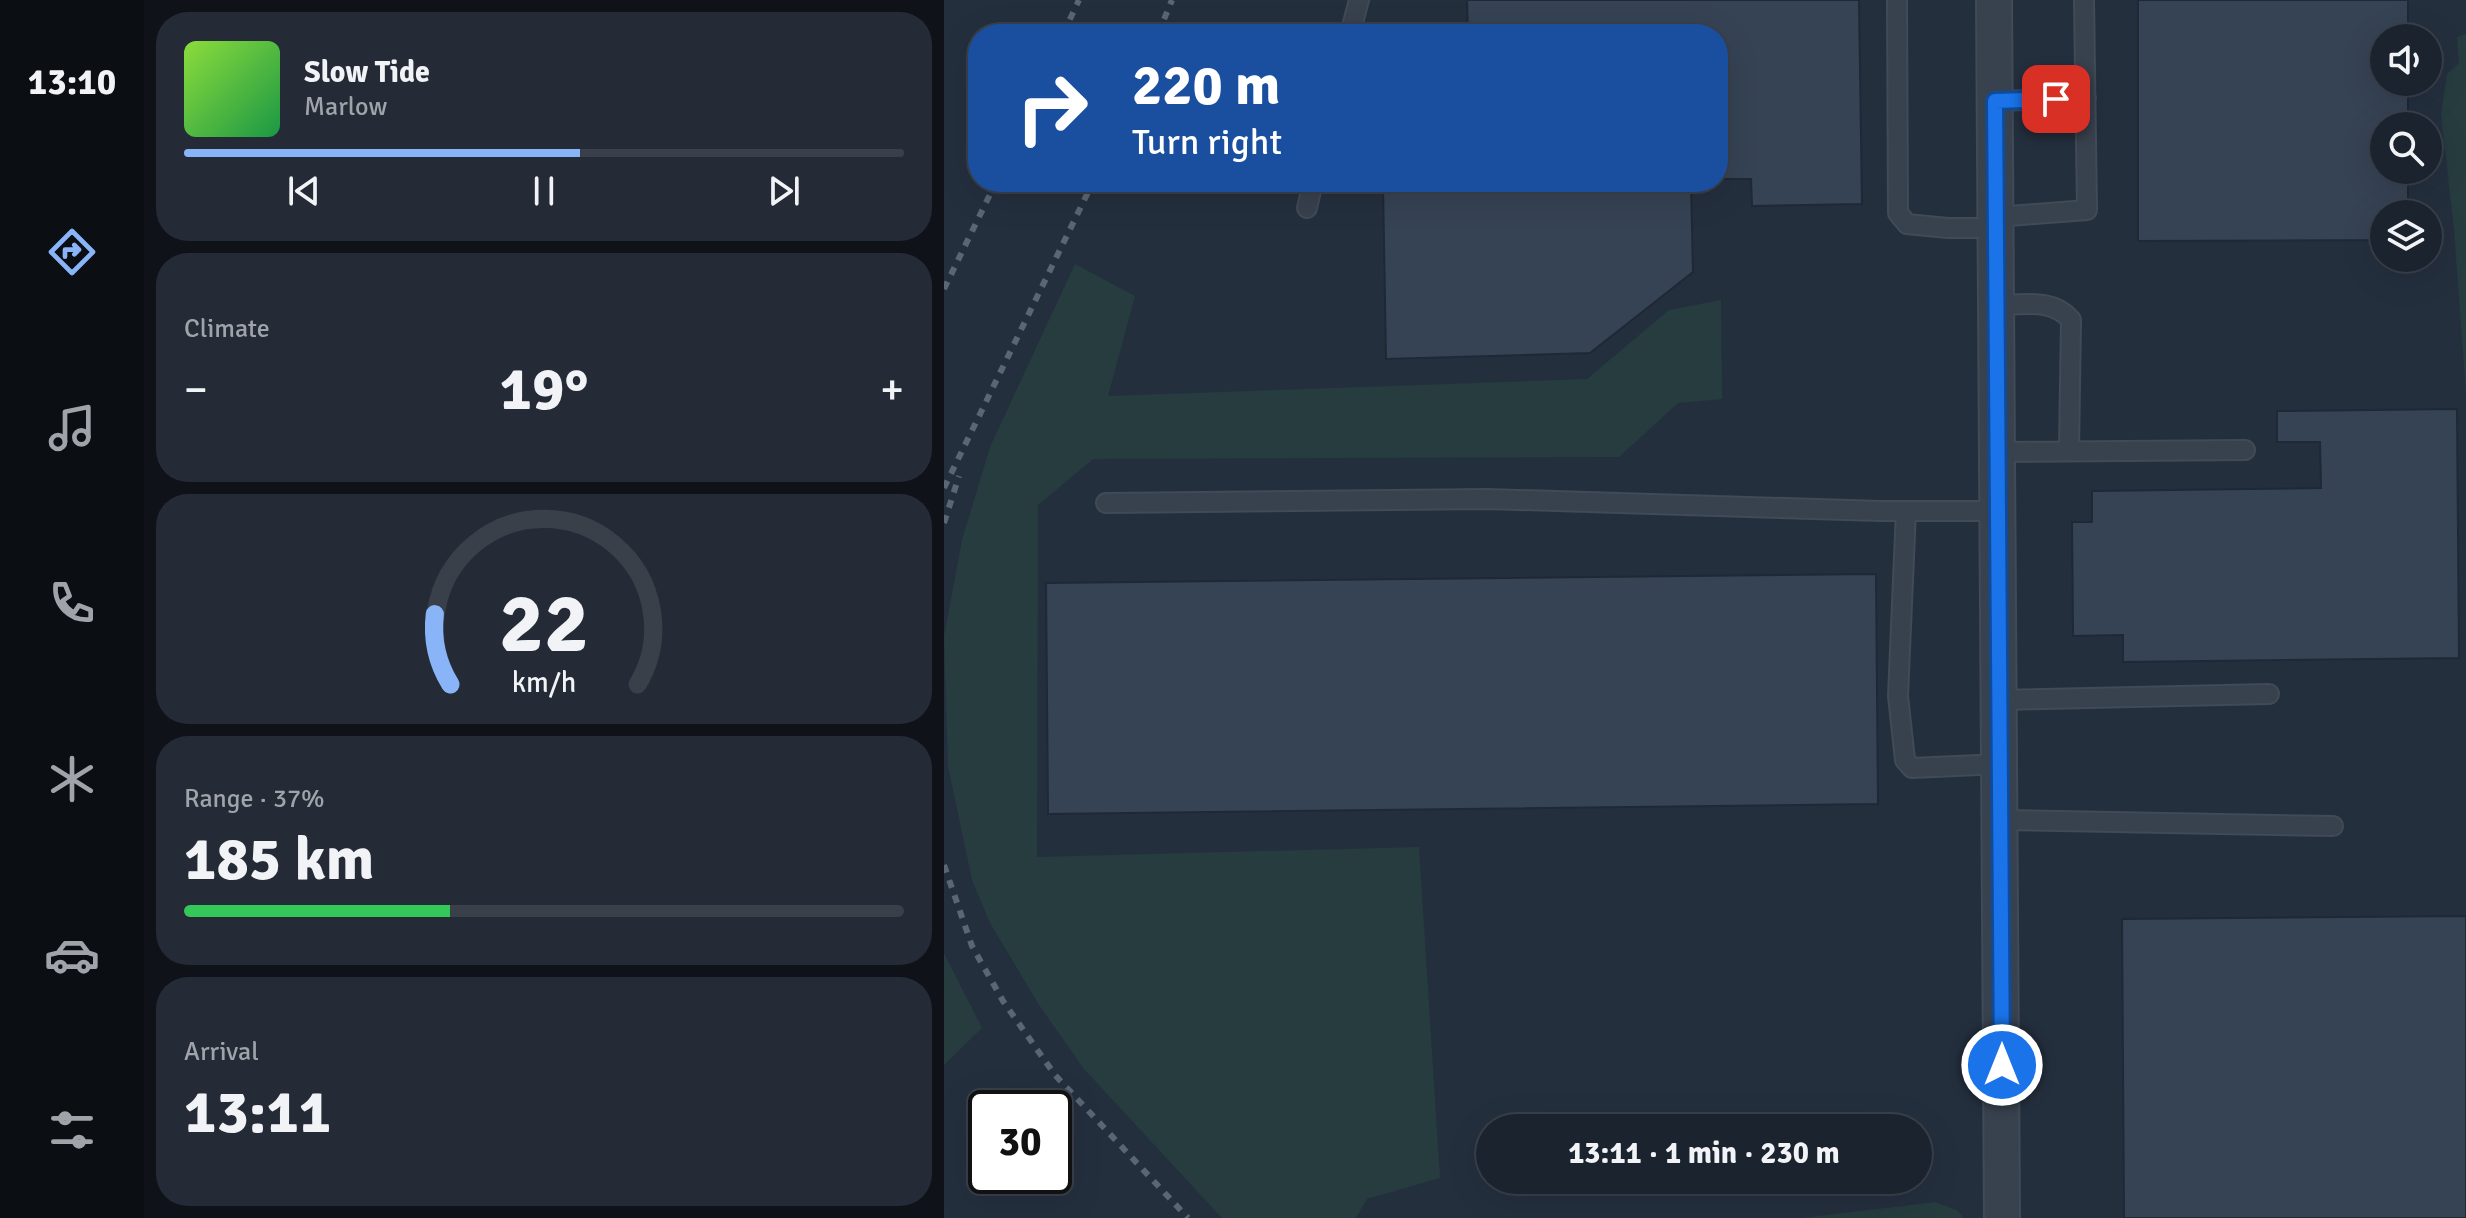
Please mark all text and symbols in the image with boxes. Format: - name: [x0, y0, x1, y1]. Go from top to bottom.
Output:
- map controls: [2370, 24, 2442, 272]
- button: sound: [2370, 24, 2442, 96]
- text: 220 m: [1132, 51, 1280, 120]
- text: Slow Tide: [304, 54, 430, 91]
- icon: right: [1000, 56, 1104, 160]
- text: 13:10: [28, 60, 116, 105]
- pin: [2022, 65, 2090, 133]
- icon: arrive: [2034, 77, 2078, 121]
- text: Marlow: [304, 91, 387, 123]
- button: search: [2370, 112, 2442, 184]
- text: Turn right: [1132, 120, 1282, 165]
- icon: previous: [282, 169, 326, 213]
- icon: pause: [522, 169, 566, 213]
- icon: next: [762, 169, 806, 213]
- button: layers: [2370, 200, 2442, 272]
- icon: directions: [44, 224, 100, 280]
- text: Climate: [184, 313, 270, 345]
- text: 19°: [500, 353, 588, 427]
- text: −: [184, 363, 208, 417]
- text: +: [880, 363, 904, 417]
- icon: music: [44, 400, 100, 456]
- text: 22: [499, 573, 589, 675]
- icon: phone: [44, 575, 100, 631]
- text: km/h: [512, 665, 576, 700]
- icon: climate: [44, 751, 100, 807]
- text: Range · 37%: [184, 783, 325, 815]
- text: 185 km: [184, 823, 374, 897]
- icon: car: [44, 927, 100, 983]
- position arrow: [1960, 1023, 2044, 1107]
- text: Arrival: [184, 1036, 259, 1068]
- text: 13:11: [184, 1076, 331, 1150]
- speed limit sign: 30: [968, 1090, 1072, 1194]
- icon: filters: [44, 1102, 100, 1158]
- text: 13:11 · 1 min · 230 m: [1568, 1135, 1840, 1172]

